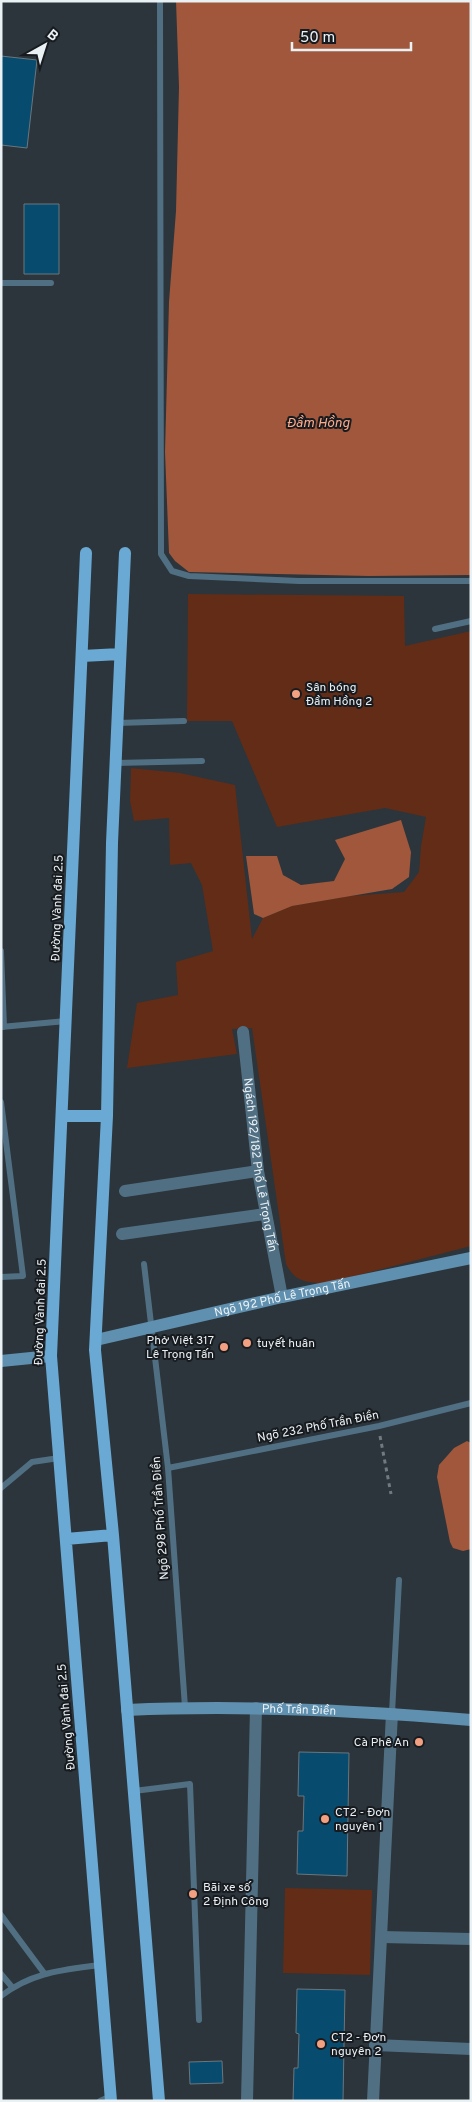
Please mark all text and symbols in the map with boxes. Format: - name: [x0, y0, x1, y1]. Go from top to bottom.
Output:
- north arrow: [20, 20, 70, 70]
- scale bar: [292, 20, 411, 52]
- text: B: [43, 26, 61, 46]
- text: 50 m: [300, 29, 335, 48]
- water label: Đầm Hồng: [286, 415, 350, 432]
- place label: Sân bóng Đầm Hồng 2: [306, 680, 372, 710]
- marker: Sân bóng Đầm Hồng 2: [290, 688, 302, 700]
- street label: Đường Vành đai 2.5: [48, 854, 68, 962]
- street label: Ngách 192/182 Phố Lê Trọng Tấn: [239, 1077, 280, 1253]
- street label: Đường Vành đai 2.5: [31, 1258, 51, 1366]
- street label: Ngõ 192 Phố Lê Trọng Tấn: [213, 1276, 352, 1321]
- place label: Phở Việt 317 Lê Trọng Tấn: [146, 1333, 214, 1363]
- place label: tuyết huân: [257, 1336, 315, 1352]
- marker: tuyết huân: [241, 1337, 253, 1349]
- marker: Phở Việt 317 Lê Trọng Tấn: [218, 1341, 230, 1353]
- street label: Ngõ 232 Phố Trần Điền: [256, 1407, 380, 1447]
- street label: Ngõ 298 Phố Trần Điền: [149, 1456, 173, 1580]
- street label: Đường Vành đai 2.5: [54, 1663, 80, 1771]
- street label: Phố Trần Điền: [262, 1701, 336, 1720]
- place label: Cà Phê An: [354, 1735, 409, 1751]
- marker: Cà Phê An: [413, 1736, 425, 1748]
- place label: CT2 - Đơn nguyên 1: [335, 1805, 390, 1835]
- marker: CT2 - Đơn nguyên 1: [319, 1813, 331, 1825]
- place label: Bãi xe số 2 Định Công: [203, 1880, 269, 1910]
- marker: Bãi xe số 2 Định Công: [187, 1888, 199, 1900]
- place label: CT2 - Đơn nguyên 2: [331, 2030, 386, 2060]
- marker: CT2 - Đơn nguyên 2: [315, 2038, 327, 2050]

